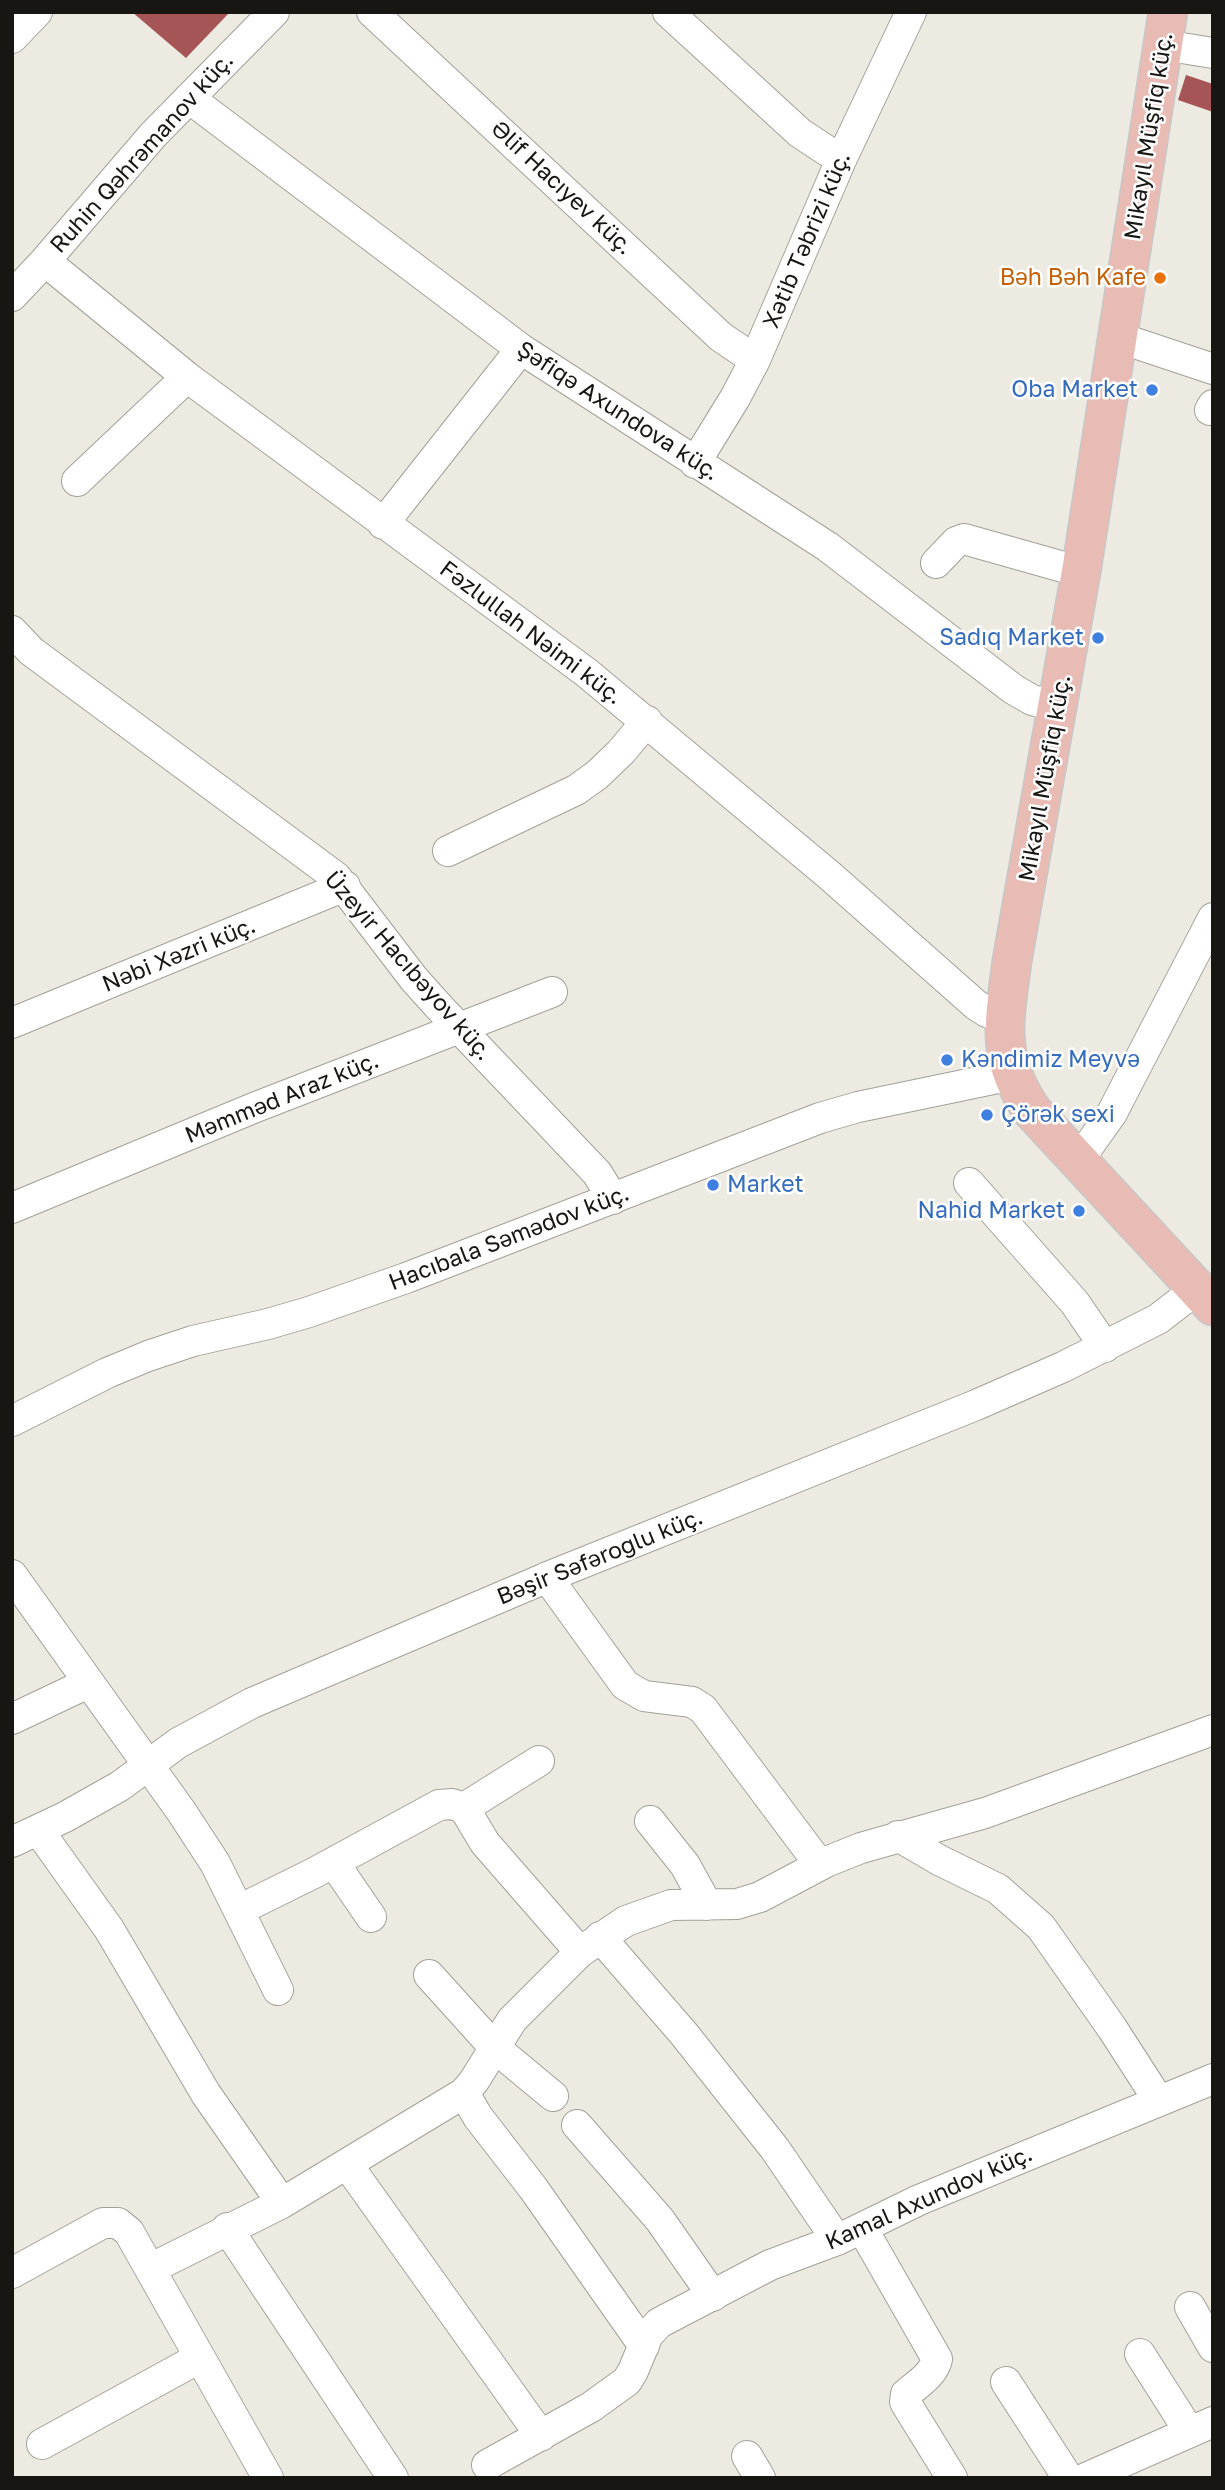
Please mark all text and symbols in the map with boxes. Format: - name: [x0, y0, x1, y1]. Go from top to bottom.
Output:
- street label: Mikayıl Müşfiq küç.: [1119, 30, 1179, 242]
- street label: Ruhin Qəhrəmanov küç.: [45, 47, 239, 259]
- street label: Əlif Hacıyev küç.: [485, 115, 639, 261]
- street label: Xətib Təbrizi küç.: [757, 148, 857, 332]
- place label: Bəh Bəh Kafe: [1000, 264, 1146, 292]
- marker: Bəh Bəh Kafe: [1152, 270, 1168, 286]
- street label: Şəfiqə Axundova küç.: [512, 335, 724, 487]
- place label: Oba Market: [1011, 376, 1138, 404]
- marker: Oba Market: [1144, 382, 1160, 398]
- street label: Fəzlullah Nəimi küç.: [434, 555, 628, 711]
- place label: Sadıq Market: [939, 624, 1084, 652]
- marker: Sadıq Market: [1090, 630, 1106, 646]
- street label: Mikayıl Müşfiq küç.: [1013, 672, 1077, 884]
- street label: Üzeyir Hacıbəyov küç.: [318, 866, 498, 1066]
- street label: Nəbi Xəzri küç.: [98, 912, 260, 998]
- place label: Kəndimiz Meyvə: [961, 1046, 1140, 1074]
- street label: Məmməd Araz küç.: [181, 1047, 383, 1149]
- marker: Kəndimiz Meyvə: [939, 1052, 955, 1068]
- place label: Çörək sexi: [1001, 1101, 1115, 1129]
- marker: Çörək sexi: [979, 1107, 995, 1123]
- place label: Market: [727, 1171, 804, 1199]
- marker: Market: [705, 1177, 721, 1193]
- street label: Hacıbala Səmədov küç.: [385, 1179, 633, 1297]
- place label: Nahid Market: [918, 1197, 1065, 1225]
- marker: Nahid Market: [1071, 1203, 1087, 1219]
- street label: Bəşir Səfəroğlu küç.: [493, 1503, 707, 1611]
- street label: Kamal Axundov küç.: [821, 2140, 1037, 2256]

